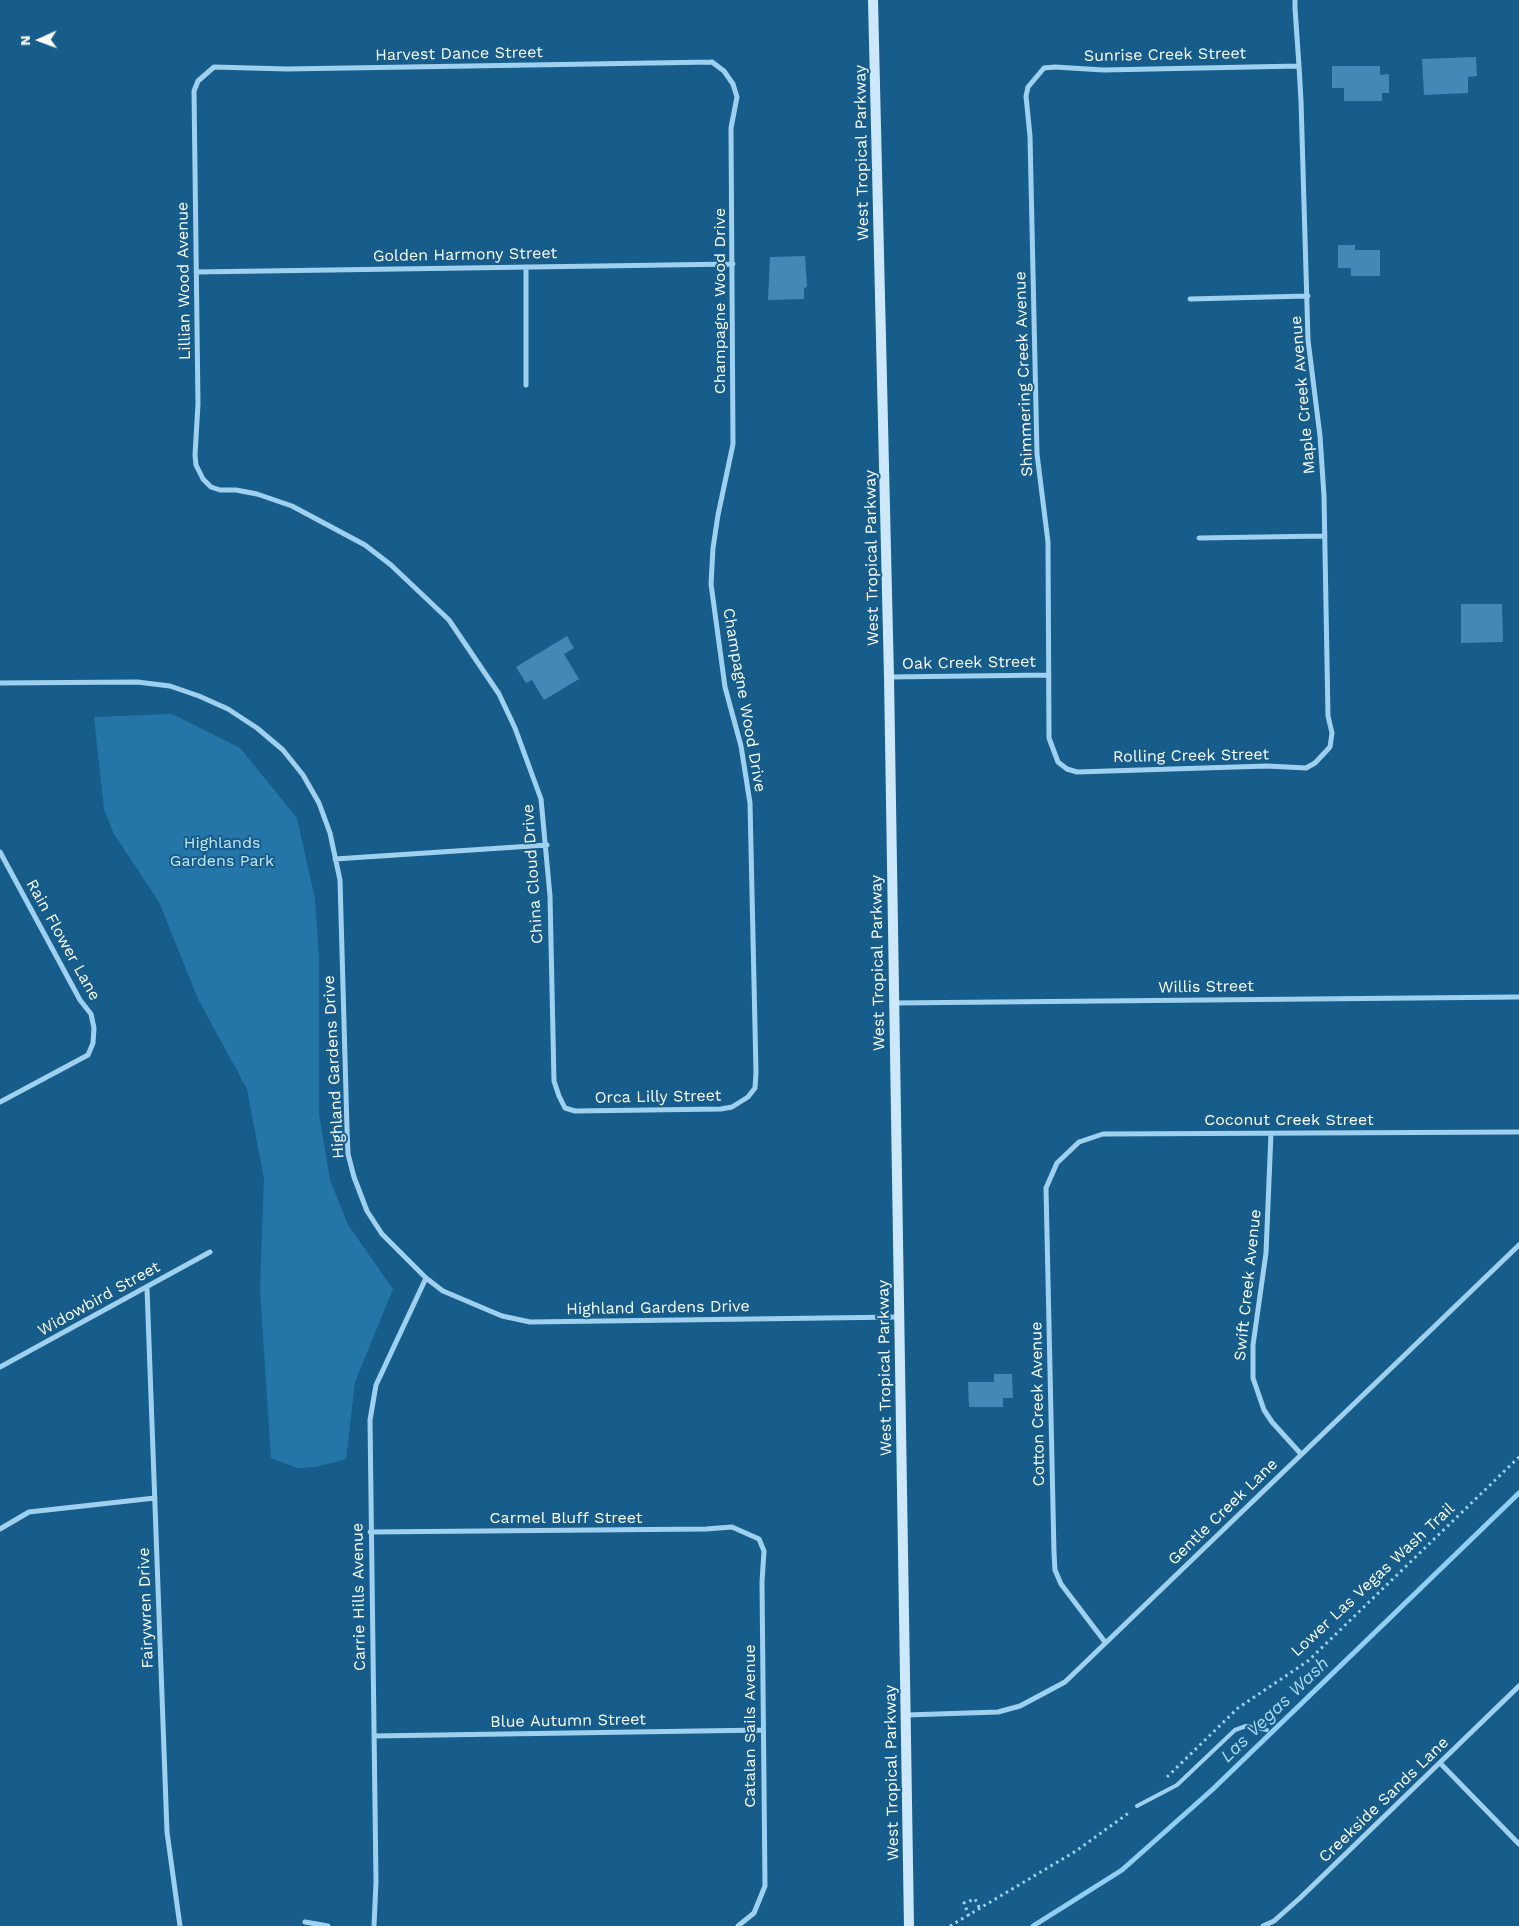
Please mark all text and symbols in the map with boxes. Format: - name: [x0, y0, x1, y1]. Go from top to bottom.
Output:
- north arrow: [15, 15, 65, 65]
- text: N: [17, 35, 33, 46]
- street label: Harvest Dance Street: [375, 43, 543, 65]
- street label: Sunrise Creek Street: [1084, 44, 1246, 66]
- street label: West Tropical Parkway: [851, 65, 873, 241]
- street label: Lillian Wood Avenue: [173, 202, 195, 360]
- street label: Champagne Wood Drive: [710, 208, 730, 394]
- street label: Golden Harmony Street: [373, 244, 557, 266]
- street label: Shimmering Creek Avenue: [1011, 271, 1037, 477]
- street label: Maple Creek Avenue: [1287, 315, 1319, 475]
- street label: West Tropical Parkway: [861, 470, 883, 646]
- street label: Champagne Wood Drive: [718, 606, 770, 794]
- street label: Oak Creek Street: [902, 652, 1036, 674]
- street label: Rolling Creek Street: [1113, 745, 1269, 767]
- street label: China Cloud Drive: [519, 803, 547, 945]
- park label: Highlands Gardens Park: [170, 833, 274, 871]
- street label: West Tropical Parkway: [867, 875, 889, 1051]
- street label: Rain Flower Lane: [22, 876, 104, 1004]
- street label: Highland Gardens Drive: [320, 975, 348, 1159]
- street label: Willis Street: [1158, 977, 1254, 997]
- street label: Orca Lilly Street: [594, 1086, 722, 1108]
- street label: Coconut Creek Street: [1204, 1110, 1374, 1130]
- street label: Swift Creek Avenue: [1230, 1208, 1266, 1362]
- street label: Widowbird Street: [35, 1257, 163, 1341]
- street label: West Tropical Parkway: [874, 1280, 896, 1456]
- street label: Highland Gardens Drive: [566, 1297, 750, 1319]
- street label: Cotton Creek Avenue: [1027, 1322, 1049, 1486]
- street label: Gentle Creek Lane: [1164, 1455, 1282, 1569]
- street label: Lower Las Vegas Wash Trail: [1287, 1499, 1459, 1661]
- street label: Carmel Bluff Street: [490, 1508, 642, 1528]
- street label: Carrie Hills Avenue: [348, 1523, 370, 1671]
- street label: Fairywren Drive: [134, 1547, 158, 1669]
- street label: Catalan Sails Avenue: [740, 1644, 760, 1808]
- water label: Las Vegas Wash: [1216, 1653, 1334, 1767]
- street label: West Tropical Parkway: [881, 1685, 903, 1861]
- street label: Blue Autumn Street: [490, 1710, 646, 1732]
- street label: Creekside Sands Lane: [1315, 1733, 1453, 1867]

